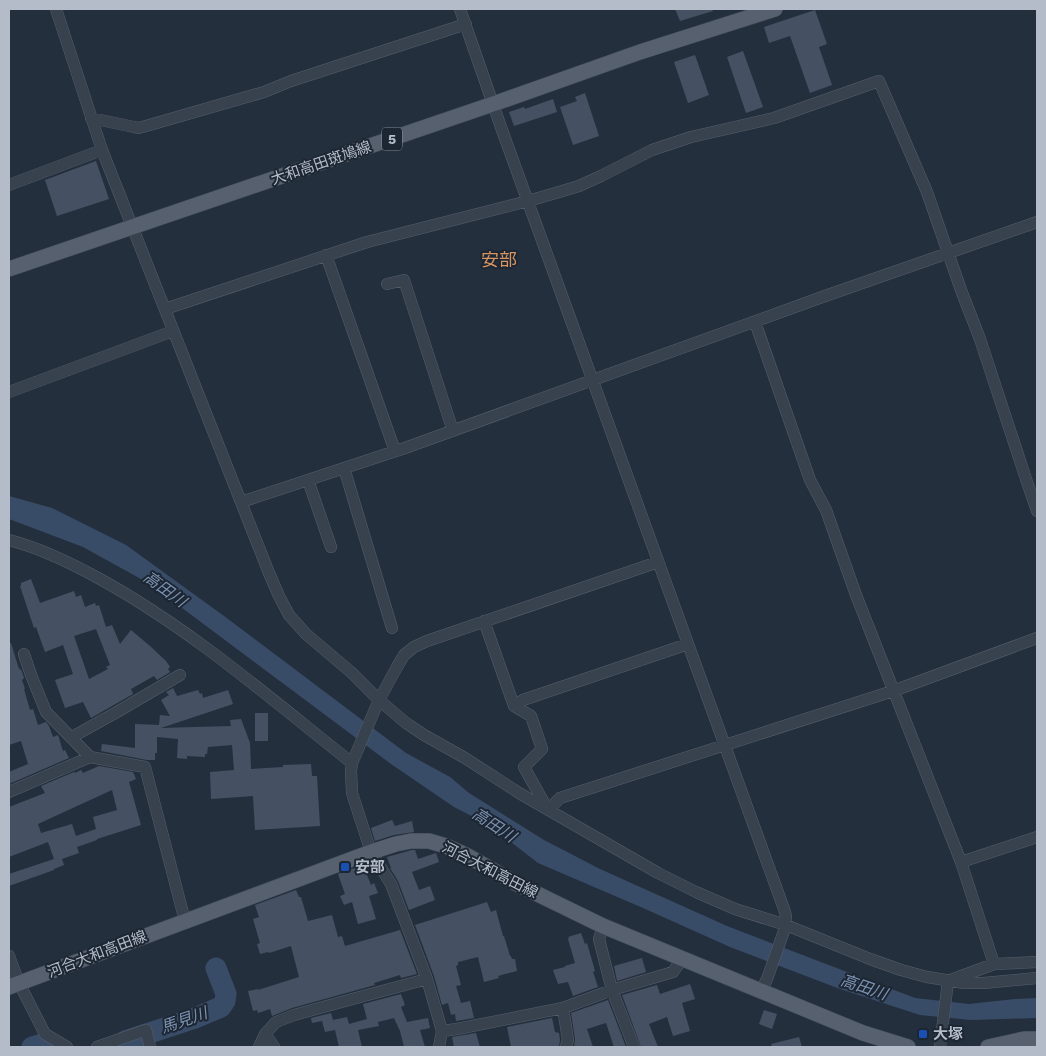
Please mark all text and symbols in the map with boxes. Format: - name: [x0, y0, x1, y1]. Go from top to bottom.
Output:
- road number: 5: [382, 128, 402, 150]
- street label: 大和高田斑鳩線: [268, 137, 374, 189]
- district label: 安部: [481, 249, 517, 270]
- water label: 高田川: [140, 567, 192, 612]
- water label: 高田川: [469, 804, 521, 847]
- street label: 河合大和高田線: [439, 838, 541, 902]
- place label: 安部: [355, 858, 385, 876]
- marker: 安部: [339, 861, 351, 873]
- street label: 河合大和高田線: [45, 927, 149, 981]
- water label: 高田川: [838, 970, 892, 1004]
- water label: 馬見川: [158, 1003, 212, 1037]
- place label: 大塚: [933, 1025, 963, 1043]
- marker: 大塚: [917, 1028, 929, 1040]

